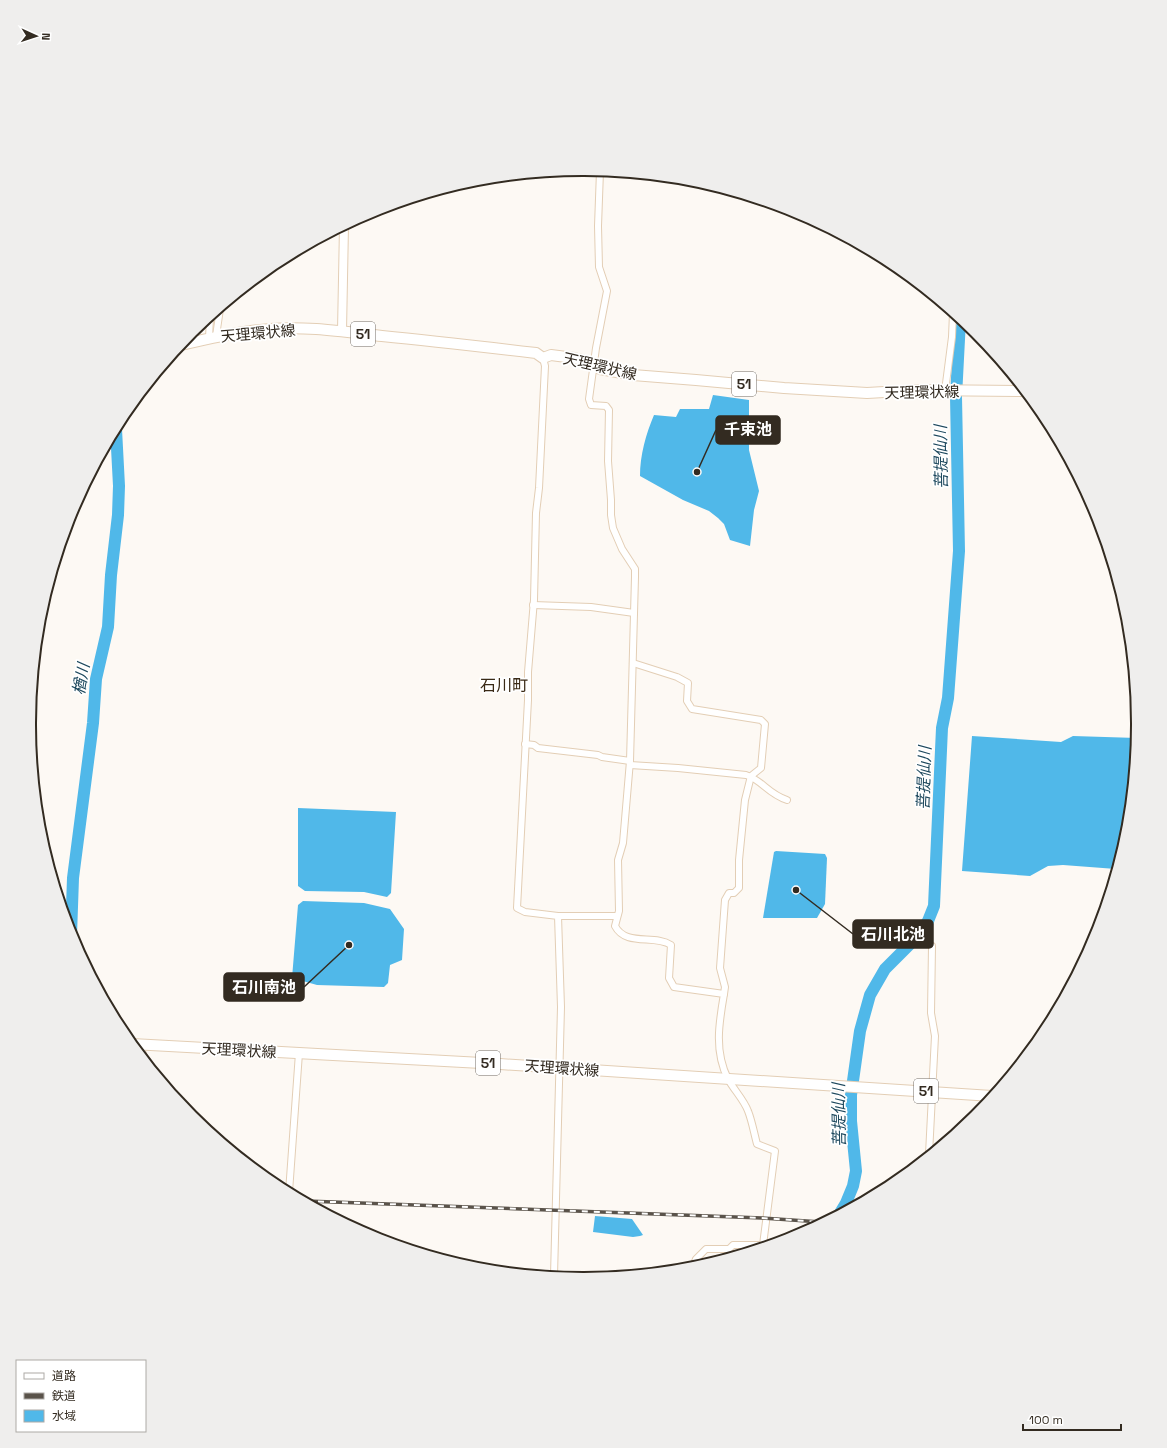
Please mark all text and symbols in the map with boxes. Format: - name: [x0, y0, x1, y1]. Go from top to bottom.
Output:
- north arrow: [16, 16, 56, 56]
- text: N: [39, 32, 53, 41]
- street label: 天理環状線: [220, 320, 296, 346]
- road number: 51: [351, 322, 375, 346]
- street label: 天理環状線: [561, 348, 639, 384]
- road number: 51: [732, 372, 756, 396]
- street label: 天理環状線: [884, 382, 960, 402]
- callout: 千束池: [716, 416, 780, 444]
- text: 千束池: [724, 419, 772, 440]
- water label: 菩提仙川: [930, 423, 952, 489]
- water label: 楢川: [68, 659, 94, 697]
- district label: 石川町: [480, 675, 528, 696]
- water label: 菩提仙川: [912, 744, 936, 810]
- callout: 石川北池: [853, 920, 933, 948]
- text: 石川北池: [861, 924, 925, 945]
- callout: 石川南池: [224, 973, 304, 1001]
- text: 石川南池: [232, 977, 296, 998]
- street label: 天理環状線: [201, 1039, 277, 1061]
- road number: 51: [476, 1051, 500, 1075]
- street label: 天理環状線: [524, 1056, 600, 1080]
- road number: 51: [914, 1079, 938, 1103]
- water label: 菩提仙川: [828, 1081, 850, 1147]
- legend: [16, 1360, 146, 1432]
- text: 道路: [52, 1368, 76, 1384]
- text: 鉄道: [52, 1388, 76, 1404]
- scale bar: [1023, 1406, 1121, 1432]
- text: 水域: [52, 1408, 76, 1424]
- text: 100 m: [1029, 1412, 1063, 1428]

